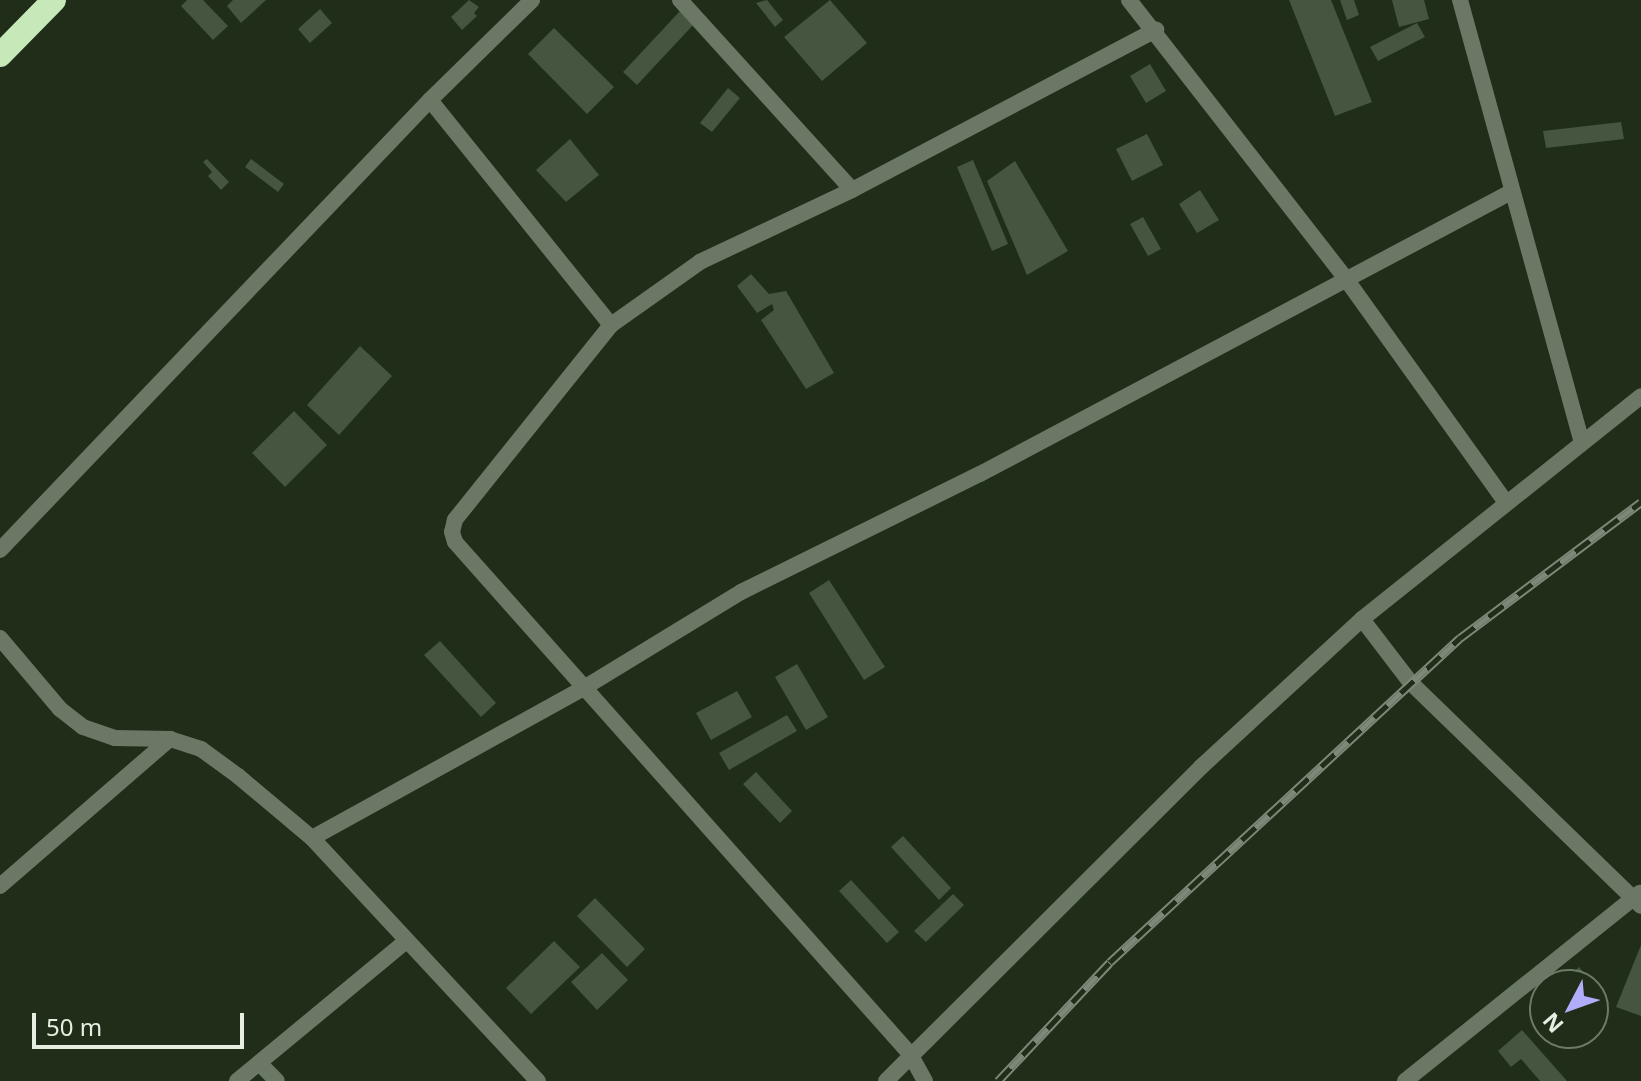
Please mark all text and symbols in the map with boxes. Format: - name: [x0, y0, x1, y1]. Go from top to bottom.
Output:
- north arrow: [1529, 969, 1609, 1049]
- scale bar: [36, 997, 248, 1047]
- text: N: [1535, 1007, 1570, 1040]
- text: 50 m: [46, 1010, 102, 1043]

